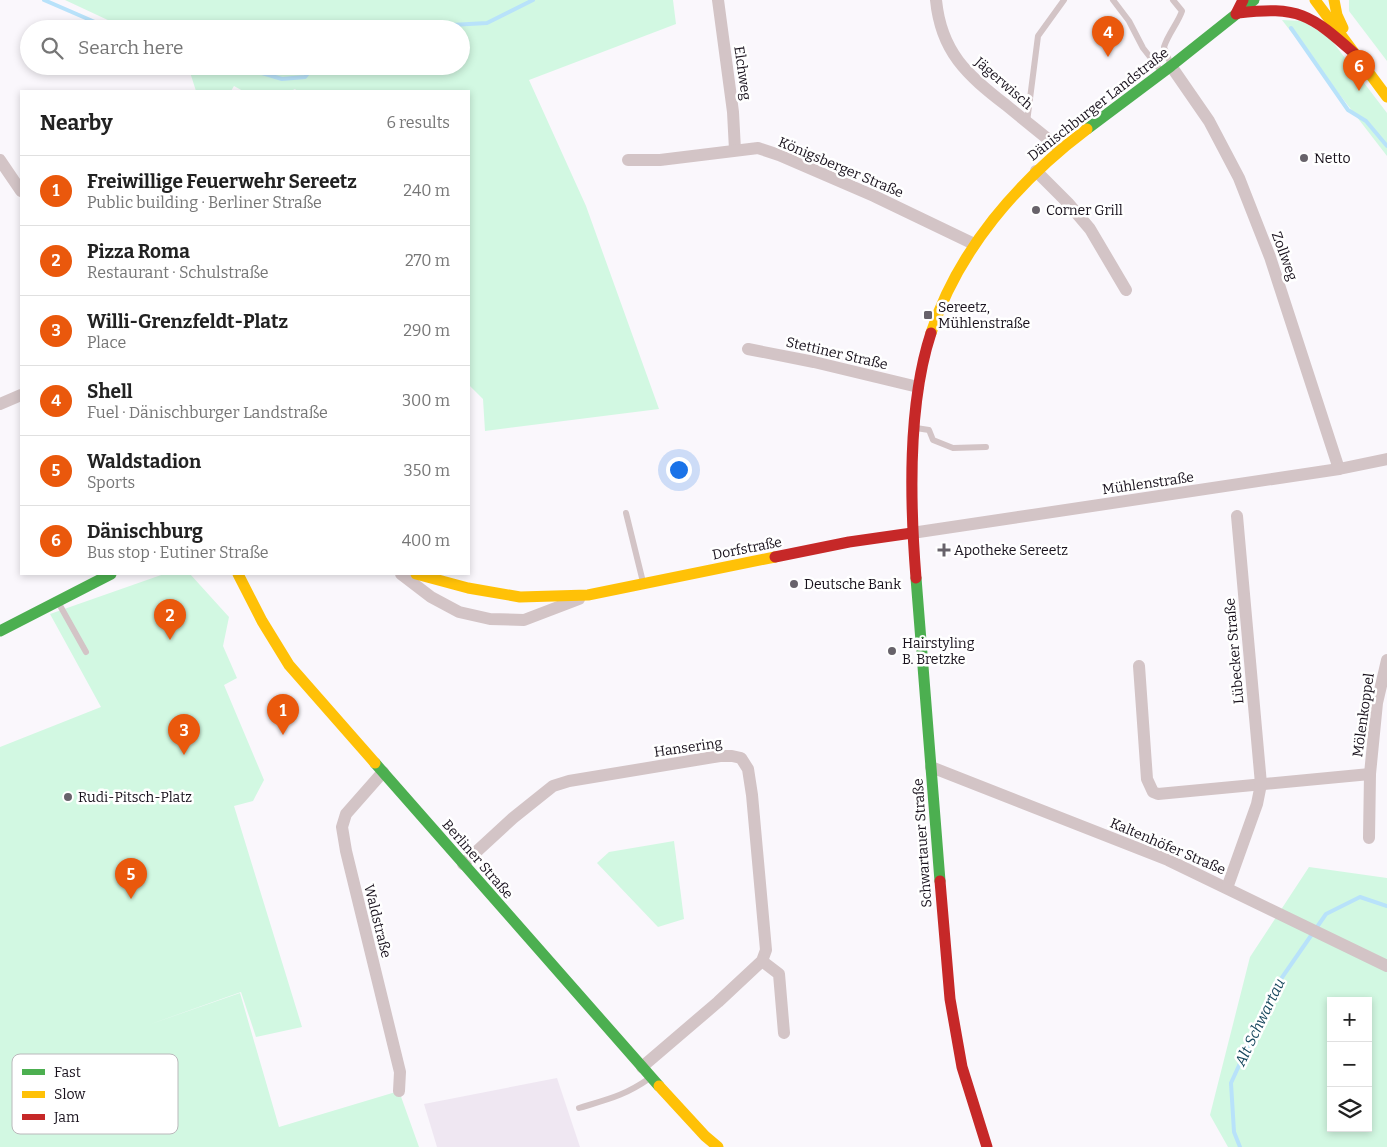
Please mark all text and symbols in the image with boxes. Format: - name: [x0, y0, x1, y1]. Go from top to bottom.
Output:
- pin: 4: [1092, 16, 1124, 57]
- search box: [20, 20, 470, 75]
- icon: search: [38, 34, 66, 62]
- text: Search here: [78, 36, 183, 59]
- street label: Dänischburger Landstraße: [1025, 44, 1172, 165]
- street label: Elchweg: [730, 45, 755, 101]
- pin: 6: [1343, 50, 1375, 91]
- street label: Jägerwisch: [970, 53, 1036, 113]
- text: Nearby: [40, 110, 113, 136]
- text: 6 results: [387, 113, 450, 132]
- street label: Königsberger Straße: [776, 133, 906, 201]
- place label: Netto: [1314, 150, 1351, 167]
- marker: Netto: [1298, 152, 1310, 164]
- text: Freiwillige Feuerwehr Sereetz: [87, 170, 357, 193]
- text: 1: [53, 181, 59, 200]
- text: 240 m: [403, 181, 450, 200]
- text: Public building · Berliner Straße: [87, 193, 322, 212]
- place label: Corner Grill: [1046, 202, 1123, 219]
- marker: Corner Grill: [1030, 204, 1042, 216]
- street label: Zollweg: [1268, 229, 1301, 283]
- text: Pizza Roma: [87, 240, 190, 263]
- text: 2: [51, 251, 61, 270]
- text: 270 m: [405, 251, 450, 270]
- text: Restaurant · Schulstraße: [87, 263, 268, 282]
- place label: Sereetz, Mühlenstraße: [938, 299, 1030, 332]
- marker: Sereetz, Mühlenstraße: [922, 309, 934, 321]
- text: Willi-Grenzfeldt-Platz: [87, 310, 288, 333]
- text: 3: [51, 321, 61, 340]
- text: 290 m: [403, 321, 450, 340]
- text: Place: [87, 333, 126, 352]
- street label: Stettiner Straße: [784, 334, 889, 373]
- text: Shell: [87, 380, 133, 403]
- text: 4: [51, 391, 61, 410]
- text: 300 m: [402, 391, 450, 410]
- text: Fuel · Dänischburger Landstraße: [87, 403, 328, 422]
- text: Waldstadion: [87, 450, 201, 473]
- your location: [666, 457, 692, 483]
- text: 5: [52, 461, 60, 480]
- text: 350 m: [404, 461, 450, 480]
- street label: Mühlenstraße: [1101, 469, 1195, 498]
- text: Sports: [87, 473, 135, 492]
- text: Dänischburg: [87, 520, 203, 543]
- text: 6: [51, 531, 61, 550]
- text: 400 m: [402, 531, 450, 550]
- street label: Dorfstraße: [711, 533, 783, 564]
- place label: Apotheke Sereetz: [954, 542, 1068, 559]
- text: Bus stop · Eutiner Straße: [87, 543, 268, 562]
- marker: Apotheke Sereetz: [938, 544, 950, 556]
- place label: Deutsche Bank: [804, 576, 901, 593]
- marker: Deutsche Bank: [788, 578, 800, 590]
- street label: Lübecker Straße: [1221, 597, 1248, 705]
- pin: 2: [154, 599, 186, 640]
- place label: Hairstyling B. Bretzke: [902, 635, 975, 668]
- marker: Hairstyling B. Bretzke: [886, 645, 898, 657]
- street label: Mölenkoppel: [1349, 672, 1378, 758]
- pin: 1: [267, 694, 299, 735]
- pin: 3: [168, 714, 200, 755]
- street label: Hansering: [653, 734, 723, 761]
- street label: Schwartauer Straße: [910, 778, 935, 908]
- place label: Rudi-Pitsch-Platz: [78, 789, 192, 806]
- marker: Rudi-Pitsch-Platz: [62, 791, 74, 803]
- street label: Kaltenhöfer Straße: [1107, 814, 1228, 878]
- street label: Berliner Straße: [439, 816, 517, 902]
- pin: 5: [115, 858, 147, 899]
- street label: Waldstraße: [360, 883, 395, 960]
- water label: Alt Schwartau: [1231, 975, 1289, 1070]
- map controls: [1327, 997, 1372, 1132]
- button: +: [1327, 997, 1372, 1042]
- button: −: [1327, 1042, 1372, 1087]
- legend: [12, 1054, 178, 1134]
- text: Fast: [54, 1064, 81, 1081]
- text: Slow: [54, 1086, 86, 1103]
- button: layers: [1327, 1087, 1372, 1132]
- text: Jam: [53, 1109, 80, 1126]

